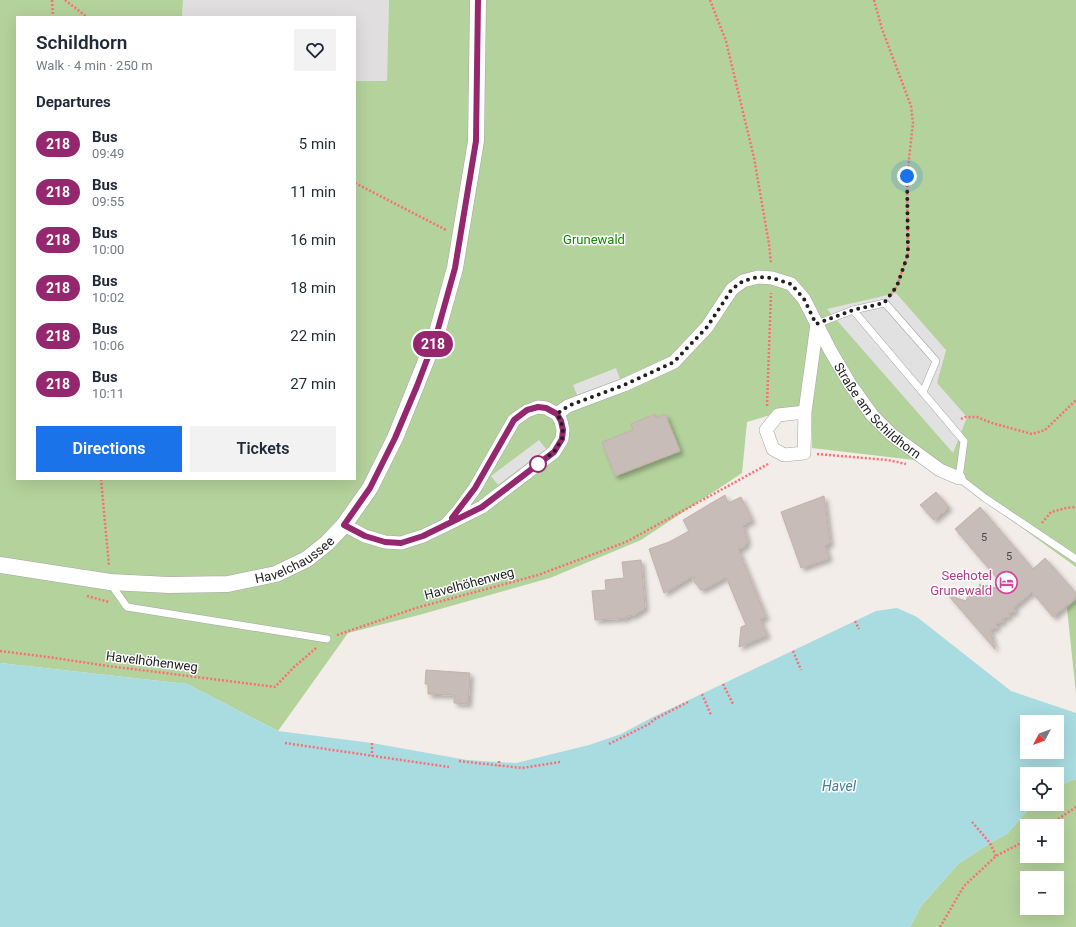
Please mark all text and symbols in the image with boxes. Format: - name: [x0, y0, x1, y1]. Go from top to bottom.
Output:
- button: heart: [294, 29, 336, 71]
- text: Schildhorn: [36, 31, 127, 54]
- text: Walk · 4 min · 250 m: [36, 58, 153, 73]
- text: Departures: [36, 93, 111, 111]
- text: Bus: [92, 128, 118, 146]
- text: 5 min: [299, 135, 336, 153]
- text: 218: [46, 136, 70, 152]
- text: 09:49: [92, 146, 124, 161]
- your location: [897, 166, 917, 186]
- text: Bus: [92, 176, 118, 194]
- text: 11 min: [290, 183, 336, 201]
- text: 218: [46, 184, 70, 200]
- text: 09:55: [92, 194, 124, 209]
- text: Bus: [92, 224, 118, 242]
- text: 16 min: [290, 231, 336, 249]
- text: 218: [46, 232, 70, 248]
- park label: Grunewald: [563, 232, 625, 247]
- text: 10:00: [92, 242, 124, 257]
- text: Bus: [92, 272, 118, 290]
- text: 18 min: [290, 279, 336, 297]
- text: 218: [46, 280, 70, 296]
- text: 10:02: [92, 290, 124, 305]
- text: Bus: [92, 320, 118, 338]
- text: 22 min: [290, 327, 336, 345]
- text: 218: [46, 328, 70, 344]
- line badge: 218: [410, 331, 456, 357]
- text: 218: [421, 336, 445, 352]
- text: 10:06: [92, 338, 124, 353]
- street label: Straße am Schildhorn: [831, 360, 924, 462]
- text: Bus: [92, 368, 118, 386]
- text: 27 min: [290, 375, 336, 393]
- text: 218: [46, 376, 70, 392]
- text: 10:11: [92, 386, 124, 401]
- button: Directions: [36, 426, 182, 472]
- button: Tickets: [190, 426, 336, 472]
- unlabelled marker: [529, 455, 547, 473]
- house number: 5: [981, 531, 987, 544]
- street label: Havelchaussee: [254, 533, 337, 586]
- house number: 5: [1006, 550, 1012, 563]
- street label: Havelhöhenweg: [423, 564, 516, 603]
- place label: Seehotel Grunewald: [930, 568, 992, 598]
- hotel icon: Seehotel Grunewald: [994, 569, 1020, 595]
- street label: Havelhöhenweg: [105, 648, 199, 675]
- north arrow: [1020, 715, 1064, 759]
- map controls: [1020, 715, 1064, 915]
- button: locate: [1020, 767, 1064, 811]
- water label: Havel: [822, 778, 857, 794]
- button: +: [1020, 819, 1064, 863]
- button: −: [1020, 871, 1064, 915]

